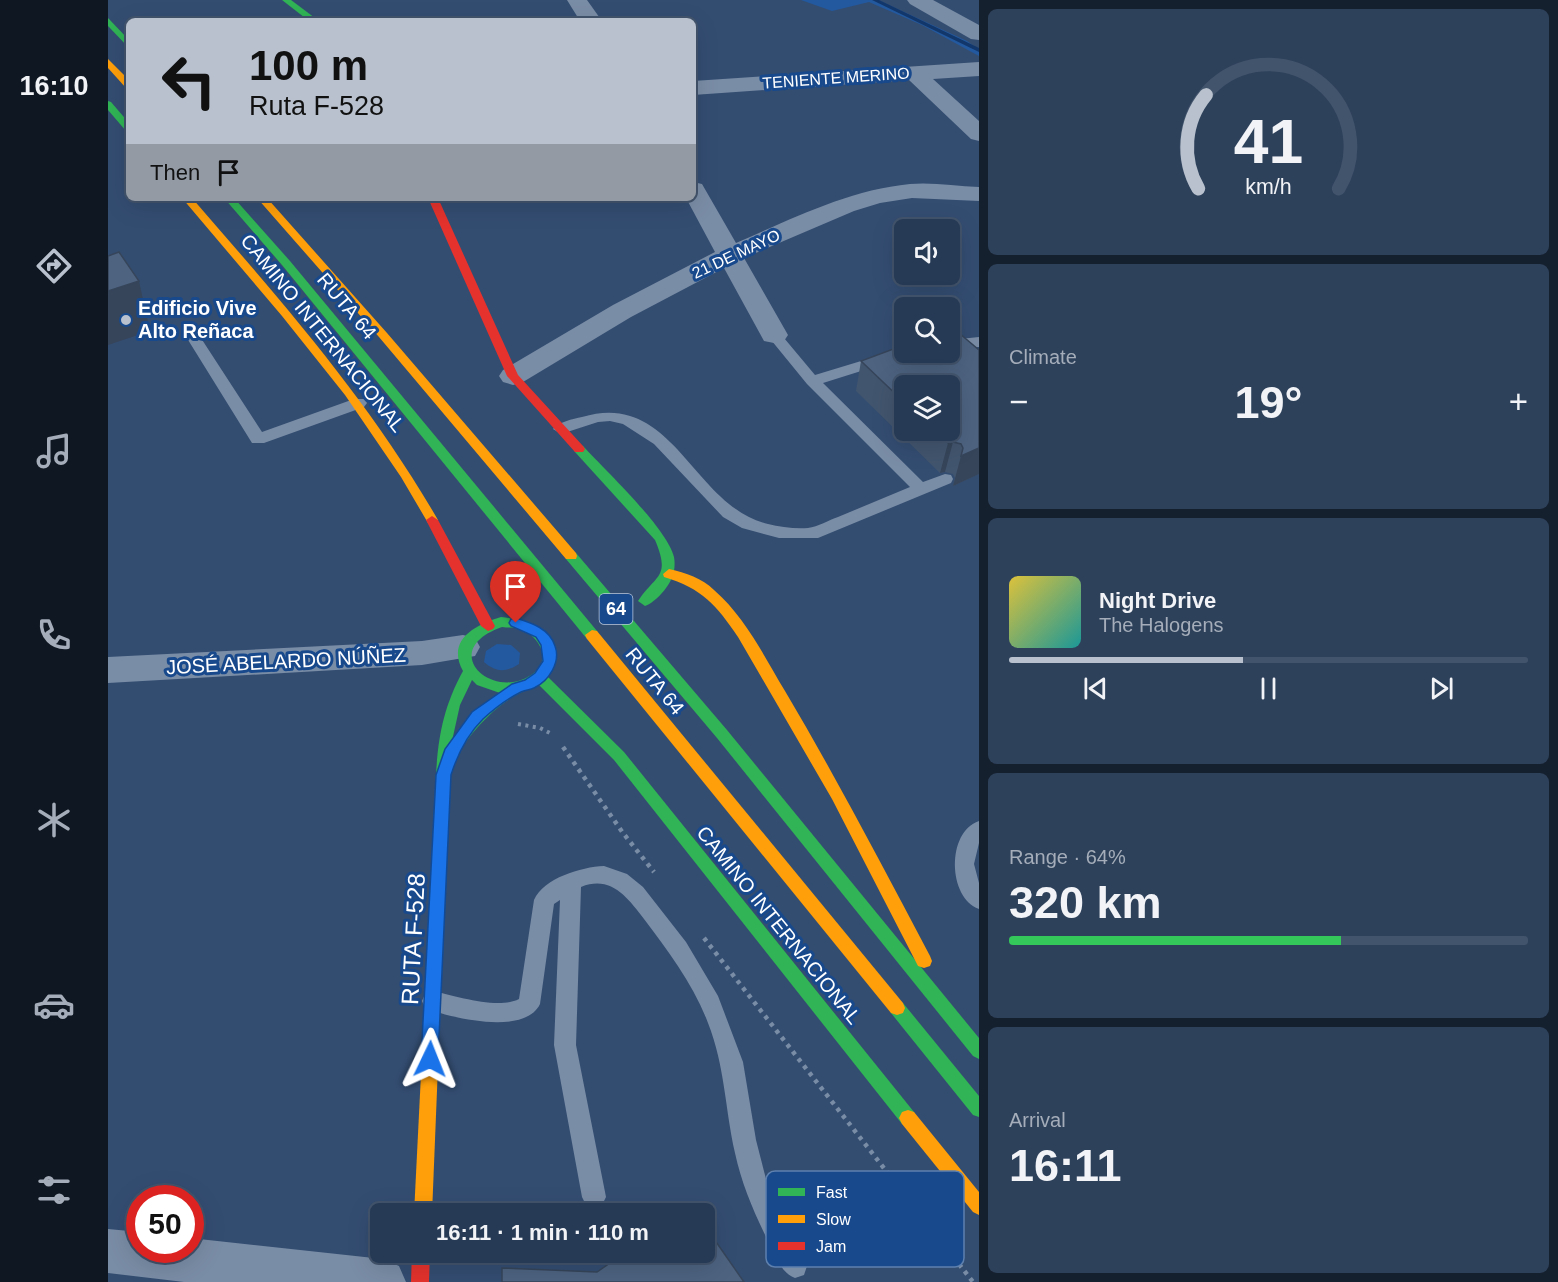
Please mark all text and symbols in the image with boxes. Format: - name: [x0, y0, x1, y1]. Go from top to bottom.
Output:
- icon: left: [150, 42, 228, 120]
- text: 100 m: [249, 42, 368, 89]
- street label: TENIENTE MERINO: [762, 64, 910, 92]
- text: 16:10: [19, 71, 89, 101]
- text: Ruta F-528: [249, 91, 384, 121]
- text: 41: [1234, 107, 1303, 176]
- icon: arrive: [212, 156, 245, 189]
- text: Then: [150, 160, 200, 185]
- text: km/h: [1245, 175, 1292, 199]
- map controls: [894, 219, 960, 441]
- button: sound: [894, 219, 960, 285]
- street label: 21 DE MAYO: [689, 226, 783, 282]
- street label: CAMINO INTERNACIONAL: [236, 230, 410, 436]
- icon: directions: [33, 245, 75, 287]
- street label: RUTA 64: [313, 268, 381, 344]
- place label: Edificio Vive Alto Reñaca: [138, 297, 257, 342]
- button: search: [894, 297, 960, 363]
- marker: Edificio Vive Alto Reñaca: [119, 313, 133, 327]
- text: Climate: [1009, 346, 1077, 368]
- button: layers: [894, 375, 960, 441]
- text: 19°: [1234, 377, 1303, 428]
- text: −: [1009, 383, 1028, 420]
- text: +: [1509, 383, 1528, 420]
- icon: music: [33, 430, 75, 472]
- pin: [490, 561, 541, 623]
- icon: arrive: [499, 570, 532, 603]
- text: Night Drive: [1099, 588, 1216, 613]
- road number: 64: [600, 594, 632, 624]
- icon: phone: [33, 614, 75, 656]
- text: The Halogens: [1099, 614, 1224, 636]
- street label: JOSÉ ABELARDO NÚÑEZ: [166, 643, 406, 678]
- street label: RUTA 64: [621, 643, 689, 719]
- icon: previous: [1079, 672, 1112, 705]
- icon: pause: [1252, 672, 1285, 705]
- icon: next: [1425, 672, 1458, 705]
- icon: climate: [33, 799, 75, 841]
- street label: CAMINO INTERNACIONAL: [692, 822, 866, 1028]
- text: Range · 64%: [1009, 846, 1126, 868]
- street label: RUTA F-528: [396, 873, 430, 1005]
- text: 320 km: [1009, 877, 1162, 928]
- icon: car: [33, 984, 75, 1026]
- position arrow: [398, 1027, 462, 1091]
- text: Arrival: [1009, 1109, 1066, 1131]
- text: 16:11: [1009, 1140, 1122, 1191]
- icon: filters: [33, 1169, 75, 1211]
- legend: [766, 1171, 964, 1267]
- text: Fast: [816, 1184, 848, 1201]
- speed limit sign: 50: [126, 1185, 204, 1263]
- text: Slow: [816, 1211, 851, 1228]
- text: 16:11 · 1 min · 110 m: [436, 1220, 649, 1245]
- text: Jam: [816, 1238, 846, 1255]

